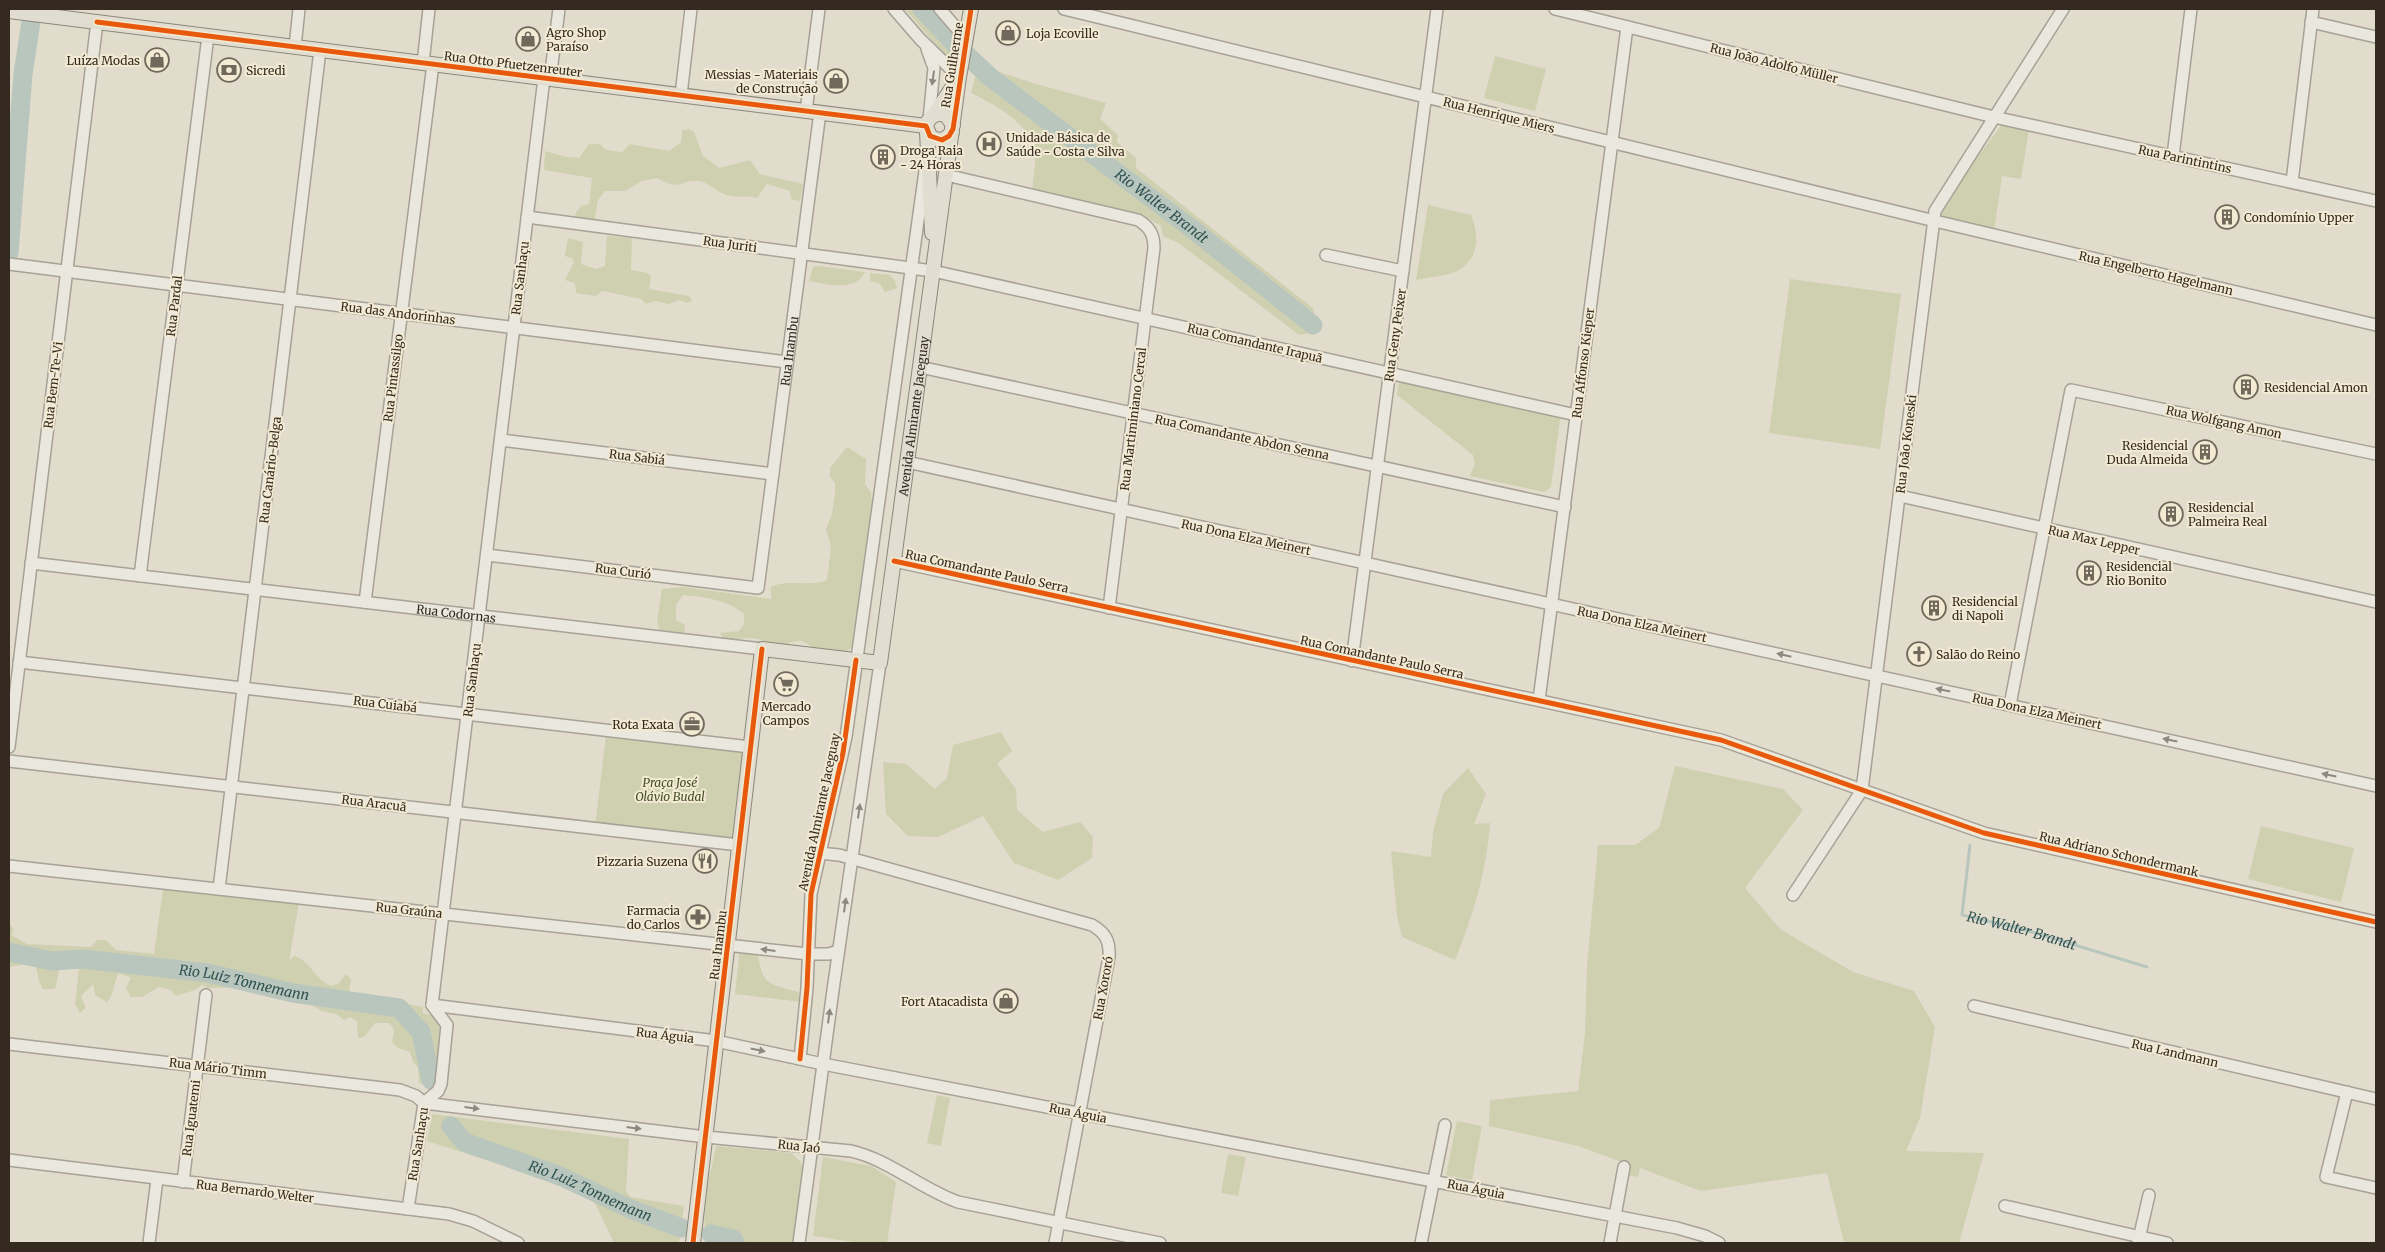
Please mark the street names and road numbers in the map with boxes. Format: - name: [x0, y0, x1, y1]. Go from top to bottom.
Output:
- street label: Rua Guilherme: [938, 21, 966, 109]
- street label: Rua João Adolfo Müller: [1708, 40, 1840, 86]
- street label: Rua Otto Pfuetzenreuter: [443, 48, 584, 80]
- street label: Rua Henrique Miers: [1442, 94, 1557, 136]
- street label: Rua Parintintins: [2137, 142, 2233, 176]
- street label: Rua Juriti: [702, 233, 758, 255]
- street label: Rua Sanhaçu: [508, 240, 532, 316]
- street label: Rua Engelberto Hagelmann: [2077, 248, 2235, 298]
- street label: Rua Pardal: [163, 274, 185, 337]
- street label: Rua Geny Peixer: [1381, 287, 1409, 383]
- street label: Rua das Andorinhas: [340, 299, 456, 328]
- street label: Rua Affonso Kieper: [1569, 306, 1597, 419]
- street label: Rua Inambu: [777, 315, 801, 387]
- street label: Rua Comandante Irapuã: [1186, 320, 1325, 366]
- street label: Rua Pintassilgo: [380, 333, 406, 423]
- street label: Avenida Almirante Jaceguay: [895, 335, 932, 498]
- street label: Rua Bem-Te-Vi: [40, 341, 66, 429]
- street label: Rua Martiminiano Cercal: [1117, 346, 1149, 492]
- street label: Rua João Koneski: [1892, 394, 1920, 494]
- street label: Rua Wolfgang Amon: [2165, 402, 2283, 442]
- street label: Rua Comandante Abdon Senna: [1153, 411, 1331, 463]
- street label: Rua Canário-Belga: [256, 415, 284, 524]
- street label: Rua Sabiá: [608, 446, 666, 468]
- street label: Rua Dona Elza Meinert: [1180, 516, 1313, 558]
- street label: Rua Max Lepper: [2047, 522, 2142, 558]
- street label: Rua Comandante Paulo Serra: [904, 546, 1071, 596]
- street label: Rua Curió: [594, 560, 652, 582]
- street label: Rua Codornas: [415, 601, 497, 625]
- street label: Rua Dona Elza Meinert: [1576, 603, 1709, 645]
- street label: Rua Comandante Paulo Serra: [1299, 632, 1466, 682]
- street label: Rua Sanhaçu: [460, 642, 484, 718]
- street label: Rua Dona Elza Meinert: [1971, 690, 2104, 732]
- street label: Rua Cuiabá: [352, 693, 418, 715]
- street label: Avenida Almirante Jaceguay: [795, 732, 843, 893]
- street label: Rua Aracuã: [341, 792, 408, 814]
- street label: Rua Adriano Schondermank: [2038, 828, 2200, 880]
- street label: Rua Graúna: [375, 899, 444, 921]
- street label: Rua Inambu: [706, 909, 730, 981]
- street label: Rua Xororó: [1090, 955, 1116, 1021]
- street label: Rua Águia: [635, 1024, 696, 1046]
- street label: Rua Landmann: [2130, 1036, 2220, 1070]
- street label: Rua Mário Timm: [168, 1055, 268, 1081]
- street label: Rua Iguatemi: [179, 1079, 203, 1157]
- street label: Rua Águia: [1048, 1100, 1109, 1126]
- street label: Rua Sanhaçu: [405, 1106, 431, 1182]
- street label: Rua Jaó: [777, 1136, 821, 1156]
- street label: Rua Bernardo Welter: [195, 1176, 316, 1206]
- street label: Rua Águia: [1446, 1176, 1507, 1202]

